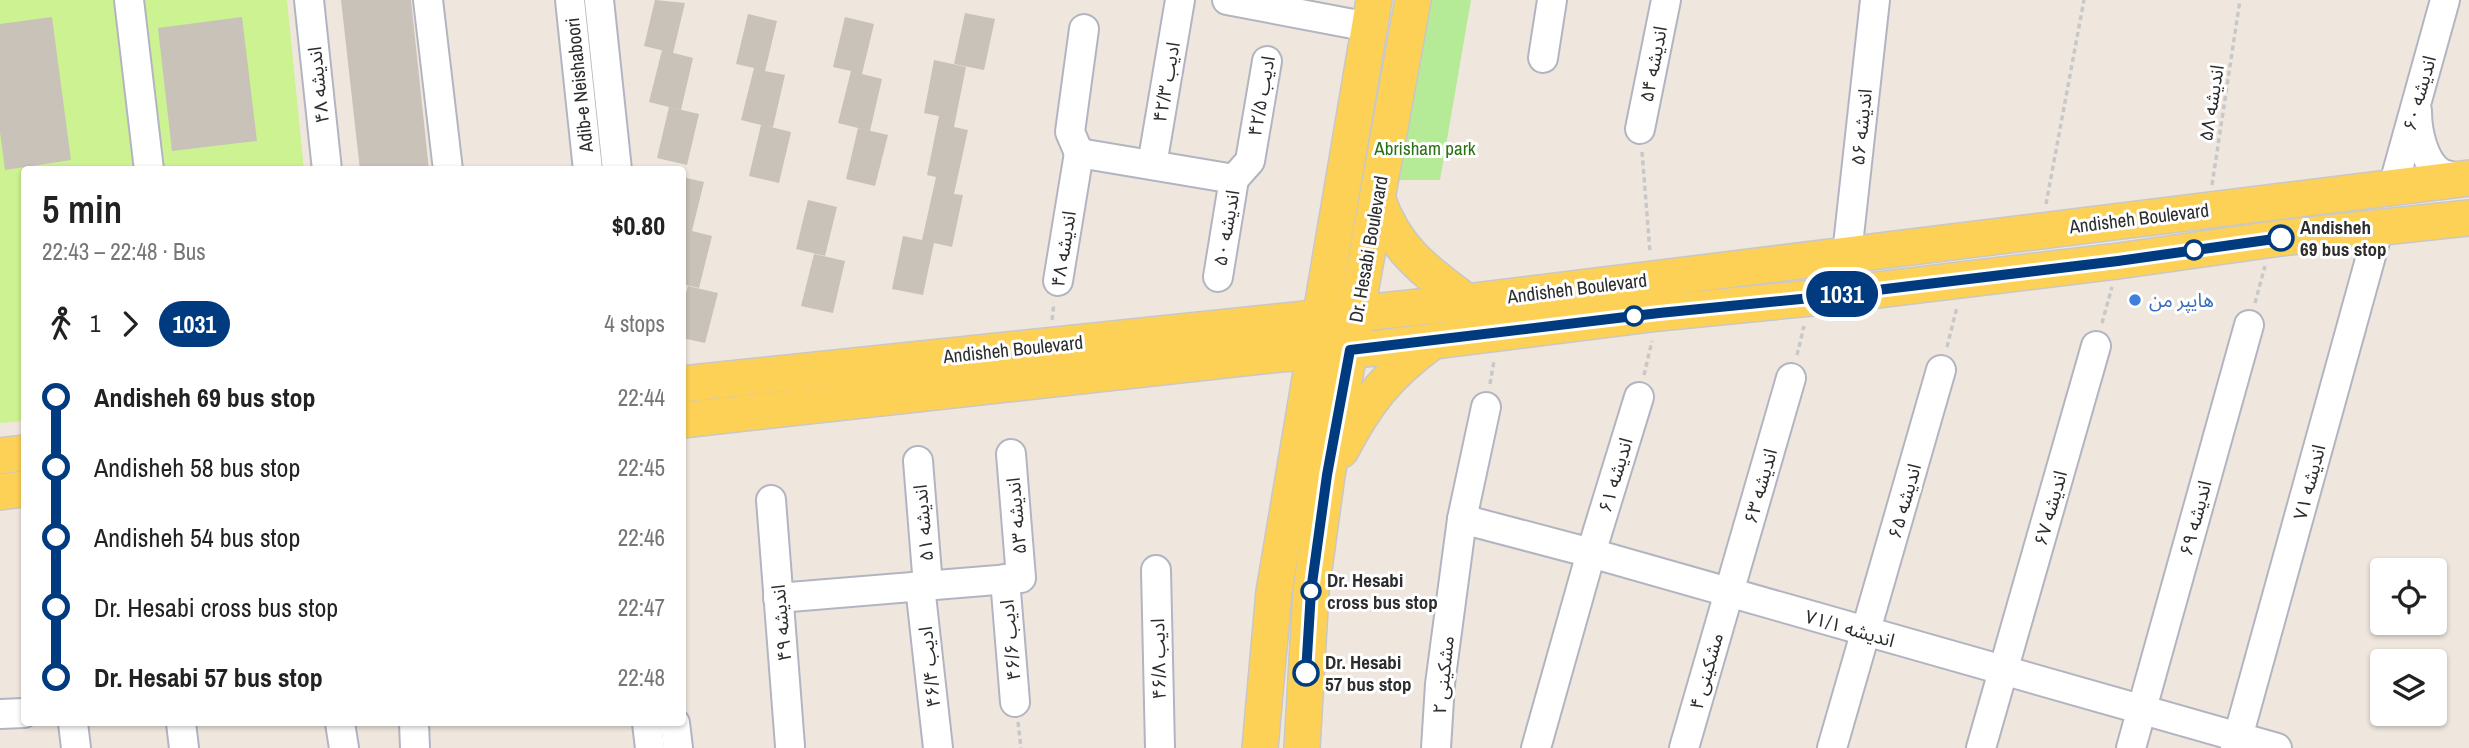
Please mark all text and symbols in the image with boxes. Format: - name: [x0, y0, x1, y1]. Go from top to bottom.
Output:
- street label: Adib-e Neishaboori: [559, 16, 599, 155]
- street label: اندیشه ۵۴: [1633, 24, 1673, 104]
- street label: ادیب ۴۲/۳: [1146, 40, 1186, 124]
- street label: اندیشه ۴۸: [301, 45, 335, 125]
- street label: اندیشه ۶۰: [2396, 52, 2442, 134]
- street label: ادیب ۴۲/۵: [1241, 54, 1281, 138]
- street label: اندیشه ۵۸: [2192, 63, 2230, 143]
- street label: اندیشه ۵۶: [1844, 87, 1878, 167]
- park label: Abrisham park: [1373, 135, 1476, 161]
- street label: Dr. Hesabi Boulevard: [1342, 174, 1394, 324]
- text: 5 min: [42, 184, 122, 235]
- street label: اندیشه ۵۰: [1207, 188, 1245, 268]
- street label: Andisheh Boulevard: [2067, 197, 2210, 240]
- text: $0.80: [612, 208, 665, 243]
- street label: اندیشه ۴۸: [1044, 209, 1082, 289]
- place label: Andisheh 69 bus stop: [2300, 214, 2387, 262]
- marker: Andisheh 69 bus stop: [2268, 225, 2294, 251]
- text: 22:43 – 22:48 · Bus: [42, 236, 206, 267]
- unlabelled marker: [2184, 240, 2204, 260]
- street label: Andisheh Boulevard: [1505, 267, 1648, 310]
- line badge: 1031: [1793, 271, 1891, 317]
- text: 1031: [1820, 278, 1864, 310]
- place label: هایپر من: [2149, 287, 2214, 313]
- marker: هایپر من: [2127, 292, 2143, 308]
- icon: walk: [42, 305, 80, 343]
- icon: forward: [111, 305, 149, 343]
- unlabelled marker: [1624, 306, 1644, 326]
- text: 1: [90, 308, 101, 339]
- text: 1031: [173, 308, 216, 340]
- text: 4 stops: [604, 308, 665, 339]
- street label: Andisheh Boulevard: [941, 329, 1084, 369]
- text: Andisheh 69 bus stop: [94, 380, 316, 415]
- text: 22:44: [618, 382, 665, 413]
- street label: اندیشه ۶۱: [1591, 434, 1639, 516]
- street label: اندیشه ۷۱: [2286, 442, 2332, 522]
- street label: اندیشه ۶۳: [1737, 445, 1783, 527]
- text: Andisheh 58 bus stop: [94, 450, 300, 485]
- text: 22:45: [618, 452, 665, 483]
- street label: اندیشه ۶۵: [1881, 460, 1927, 542]
- street label: اندیشه ۶۷: [2027, 467, 2073, 549]
- street label: اندیشه ۵۳: [1000, 477, 1032, 555]
- street label: اندیشه ۶۹: [2172, 478, 2218, 558]
- street label: اندیشه ۵۱: [907, 484, 939, 562]
- text: Andisheh 54 bus stop: [94, 520, 300, 555]
- text: 22:46: [618, 522, 665, 553]
- map controls: [2370, 558, 2447, 726]
- button: locate: [2370, 558, 2447, 635]
- place label: Dr. Hesabi cross bus stop: [1327, 567, 1438, 615]
- marker: Dr. Hesabi cross bus stop: [1301, 581, 1321, 601]
- street label: اندیشه ۴۹: [765, 584, 797, 662]
- text: Dr. Hesabi cross bus stop: [94, 590, 338, 625]
- text: 22:47: [618, 592, 665, 623]
- street label: ادیب ۴۶/۶: [994, 598, 1026, 682]
- street label: اندیشه ۷۱/۱: [1802, 603, 1898, 653]
- street label: ادیب ۴۶/۸: [1144, 618, 1172, 700]
- street label: ادیب ۴۶/۴: [912, 625, 946, 709]
- street label: مشکینی ۴: [1683, 630, 1729, 712]
- street label: مشکینی ۲: [1426, 635, 1460, 715]
- place label: Dr. Hesabi 57 bus stop: [1325, 649, 1412, 697]
- button: layers: [2370, 649, 2447, 726]
- text: Dr. Hesabi 57 bus stop: [94, 660, 323, 695]
- marker: Dr. Hesabi 57 bus stop: [1293, 660, 1319, 686]
- text: 22:48: [618, 662, 665, 693]

